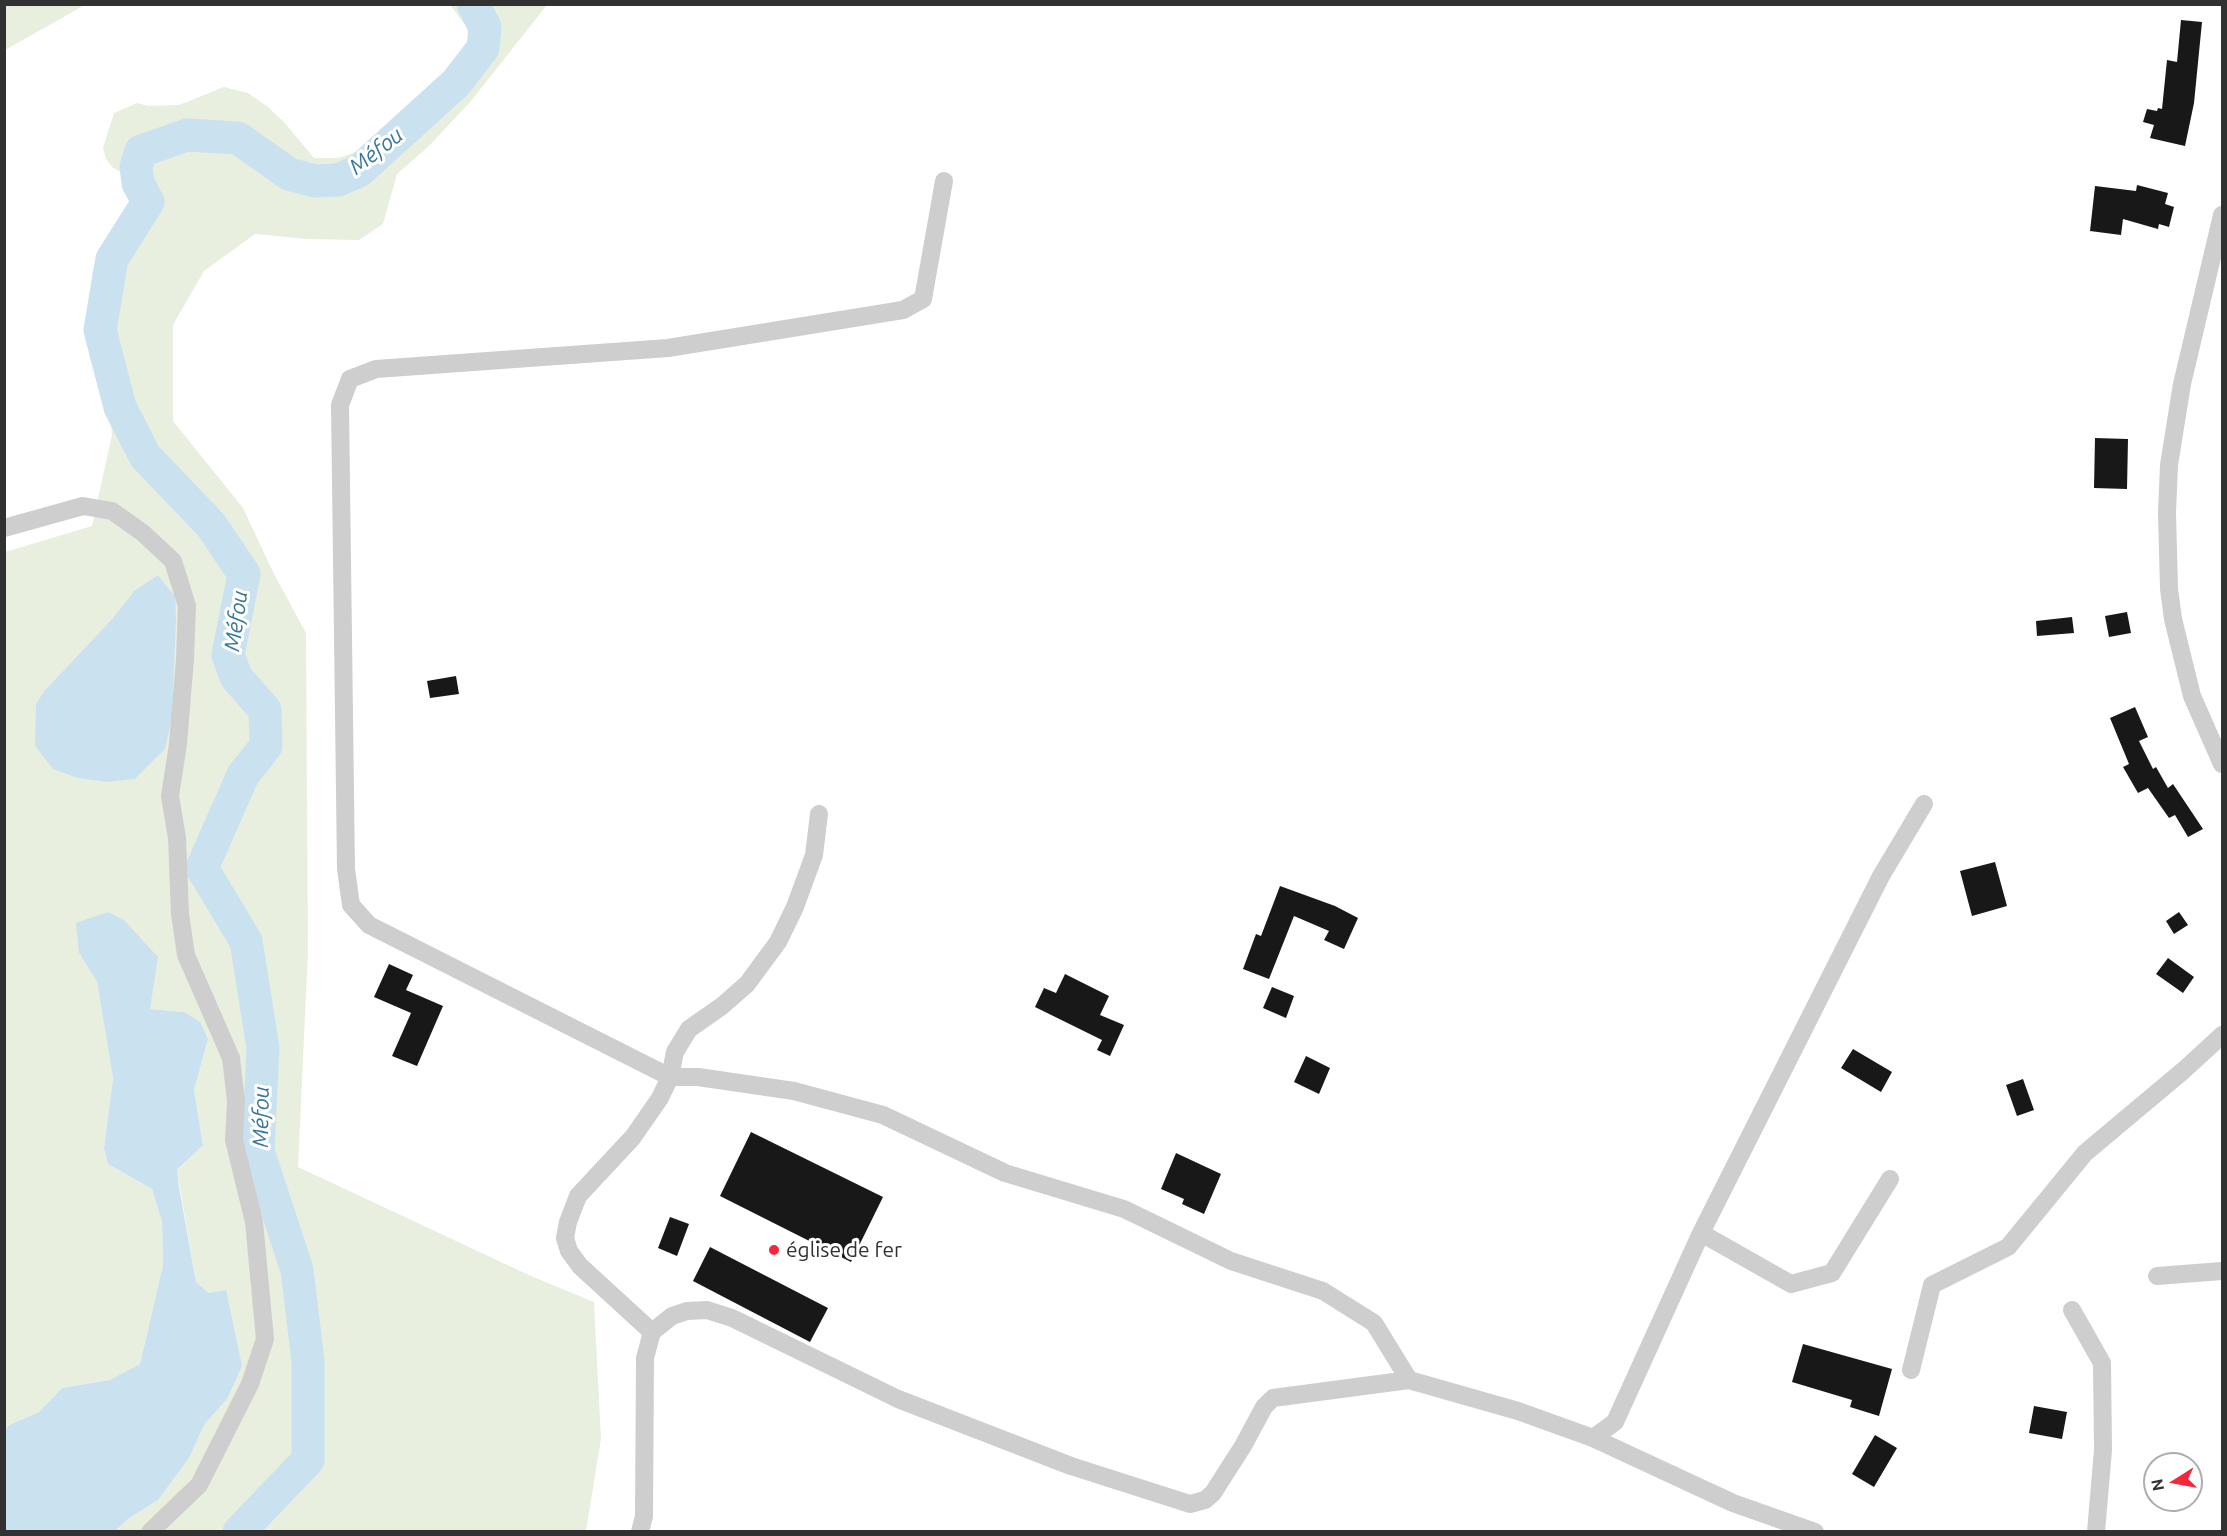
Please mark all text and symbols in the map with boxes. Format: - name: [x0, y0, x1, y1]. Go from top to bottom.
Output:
- water label: Méfou: [344, 122, 408, 180]
- water label: Méfou: [219, 589, 253, 653]
- water label: Méfou: [247, 1086, 275, 1148]
- place label: église de fer: [786, 1237, 902, 1263]
- marker: église de fer: [767, 1243, 781, 1257]
- north arrow: [2143, 1452, 2203, 1512]
- text: N: [2147, 1477, 2167, 1493]

